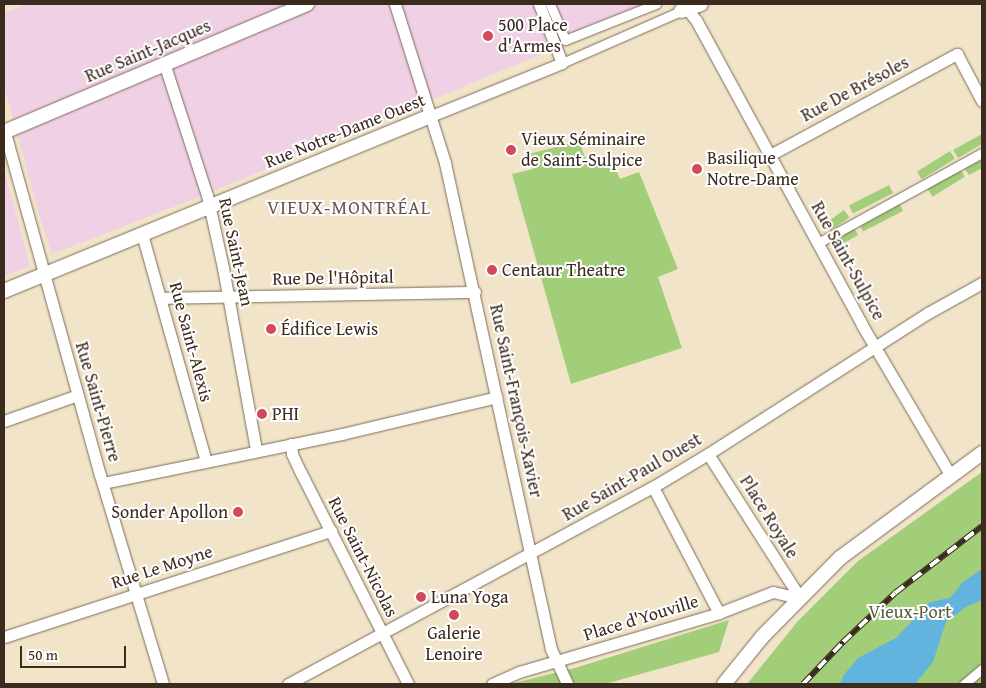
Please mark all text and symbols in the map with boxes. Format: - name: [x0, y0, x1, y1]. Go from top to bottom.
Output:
- street label: Rue Saint-Jacques: [82, 15, 214, 87]
- place label: 500 Place d'Armes: [498, 15, 568, 58]
- marker: 500 Place d'Armes: [482, 30, 494, 42]
- street label: Rue De Brésoles: [797, 52, 913, 126]
- street label: Rue Notre-Dame Ouest: [262, 89, 428, 173]
- place label: Vieux Séminaire de Saint-Sulpice: [521, 129, 645, 172]
- marker: Vieux Séminaire de Saint-Sulpice: [505, 144, 517, 156]
- place label: Basilique Notre-Dame: [707, 148, 799, 190]
- marker: Basilique Notre-Dame: [691, 163, 703, 175]
- street label: Rue Saint-Jean: [214, 196, 258, 308]
- district label: VIEUX-MONTRÉAL: [265, 197, 433, 219]
- street label: Rue Saint-Sulpice: [806, 198, 890, 324]
- place label: Centaur Theatre: [502, 259, 625, 281]
- marker: Centaur Theatre: [486, 264, 498, 276]
- street label: Rue De l'Hôpital: [272, 266, 394, 290]
- street label: Rue Saint-Alexis: [165, 280, 217, 404]
- street label: Rue Saint-François-Xavier: [485, 302, 547, 500]
- place label: Édifice Lewis: [281, 318, 378, 340]
- marker: Édifice Lewis: [265, 323, 277, 335]
- street label: Rue Saint-Pierre: [71, 340, 125, 464]
- place label: PHI: [272, 403, 299, 425]
- marker: PHI: [256, 408, 268, 420]
- street label: Rue Saint-Paul Ouest: [559, 428, 705, 526]
- street label: Place Royale: [735, 471, 803, 563]
- street label: Rue Saint-Nicolas: [323, 493, 403, 621]
- place label: Sonder Apollon: [111, 501, 228, 523]
- marker: Sonder Apollon: [232, 506, 244, 518]
- street label: Rue Le Moyne: [109, 540, 215, 594]
- place label: Luna Yoga: [431, 586, 508, 608]
- street label: Place d'Youville: [581, 590, 701, 646]
- marker: Luna Yoga: [415, 591, 427, 603]
- park label: Vieux-Port: [868, 601, 952, 623]
- marker: Galerie Lenoire: [448, 609, 460, 621]
- place label: Galerie Lenoire: [425, 623, 483, 666]
- scale bar: [22, 636, 129, 668]
- text: 50 m: [28, 644, 58, 665]

